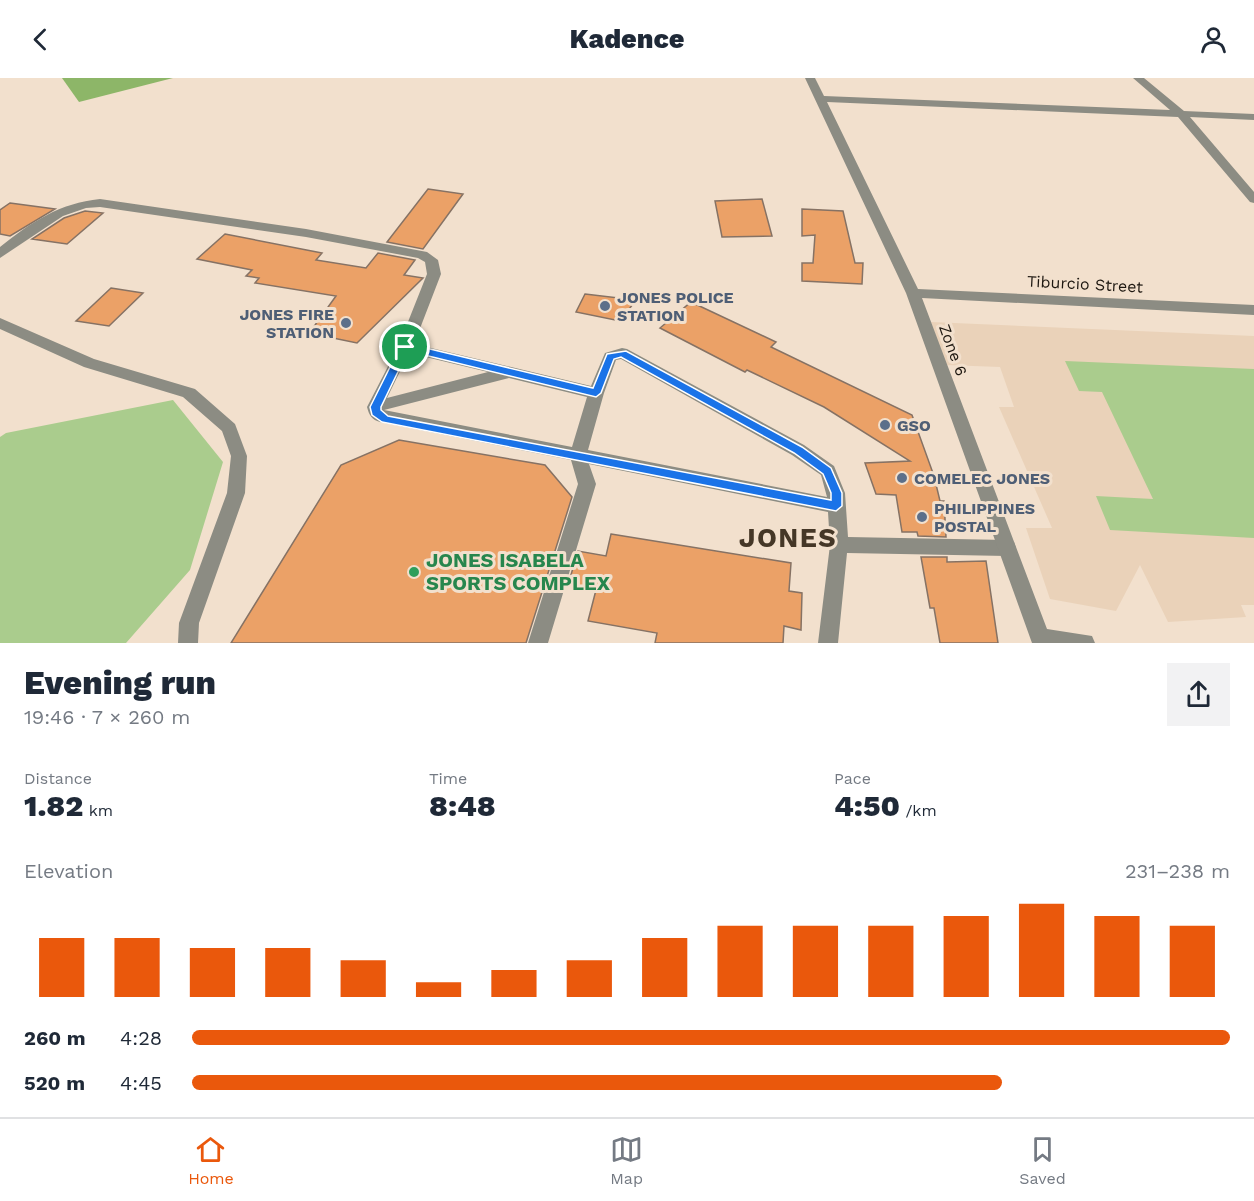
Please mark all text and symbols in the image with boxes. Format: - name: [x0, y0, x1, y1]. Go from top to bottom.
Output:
- icon: back: [24, 23, 57, 56]
- text: Kadence: [570, 23, 684, 55]
- icon: person: [1197, 23, 1230, 56]
- street label: Tiburcio Street: [1026, 271, 1144, 297]
- place label: JONES POLICE STATION: [617, 288, 734, 325]
- marker: JONES POLICE STATION: [598, 299, 612, 313]
- place label: JONES FIRE STATION: [239, 305, 334, 342]
- marker: JONES FIRE STATION: [339, 316, 353, 330]
- pin: [379, 321, 430, 372]
- street label: Zone 6: [935, 322, 971, 378]
- icon: arrive: [388, 330, 421, 363]
- place label: GSO: [897, 416, 931, 435]
- marker: GSO: [878, 418, 892, 432]
- place label: COMELEC JONES: [914, 469, 1050, 488]
- marker: COMELEC JONES: [895, 471, 909, 485]
- place label: PHILIPPINES POSTAL: [934, 499, 1035, 536]
- marker: PHILIPPINES POSTAL: [915, 510, 929, 524]
- district label: JONES: [739, 522, 837, 554]
- place label: JONES ISABELA SPORTS COMPLEX: [426, 548, 611, 595]
- marker: JONES ISABELA SPORTS COMPLEX: [407, 565, 421, 579]
- text: Evening run: [24, 663, 216, 702]
- button: share: [1167, 663, 1230, 726]
- text: 19:46 · 7 × 260 m: [24, 705, 190, 729]
- text: Distance: [24, 769, 92, 788]
- text: Time: [429, 769, 467, 788]
- text: Pace: [834, 769, 871, 788]
- text: 1.82: [24, 788, 83, 823]
- text: 8:48: [429, 788, 496, 823]
- text: 4:50: [834, 788, 900, 823]
- text: km: [83, 801, 113, 820]
- text: /km: [900, 801, 937, 820]
- text: Elevation: [24, 859, 113, 883]
- text: 231–238 m: [1125, 859, 1230, 883]
- text: 260 m: [24, 1026, 86, 1050]
- text: 4:28: [120, 1026, 162, 1050]
- text: 520 m: [24, 1071, 85, 1095]
- text: 4:45: [120, 1071, 162, 1095]
- tab: Home: [188, 1133, 234, 1188]
- tab: Map: [610, 1133, 643, 1188]
- tab: Saved: [1019, 1133, 1066, 1188]

